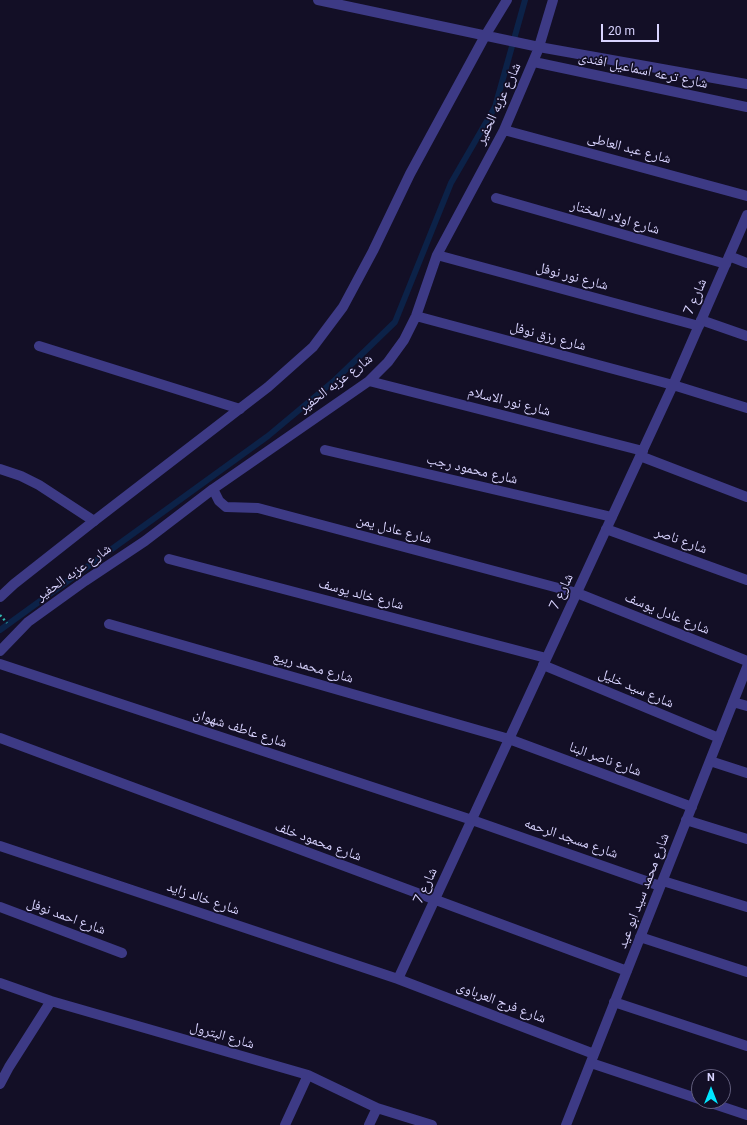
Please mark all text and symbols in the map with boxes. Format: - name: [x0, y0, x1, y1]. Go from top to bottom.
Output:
- scale bar: [603, 16, 661, 42]
- text: 20 m: [608, 24, 635, 38]
- street label: شارع ترعه اسماعيل افندى: [577, 49, 709, 93]
- street label: شارع عزبه الحفير: [473, 60, 525, 148]
- street label: شارع عبد العاطى: [585, 130, 673, 168]
- street label: شارع اولاد المختار: [569, 197, 661, 239]
- street label: شارع نور نوفل: [534, 259, 610, 295]
- street label: شارع 7: [681, 276, 711, 318]
- street label: شارع رزق نوفل: [508, 319, 588, 355]
- street label: شارع عزبه الحفير: [296, 351, 376, 417]
- street label: شارع نور الاسلام: [466, 384, 552, 420]
- street label: شارع محمود رجب: [425, 451, 519, 489]
- street label: شارع عادل يمن: [355, 512, 433, 548]
- street label: شارع ناصر: [653, 524, 709, 558]
- street label: شارع عزبه الحفير: [33, 541, 115, 605]
- street label: شارع 7: [546, 571, 578, 613]
- street label: شارع خالد يوسف: [317, 576, 405, 614]
- street label: شارع عادل يوسف: [622, 589, 712, 639]
- street label: شارع محمد ربيع: [271, 649, 355, 687]
- street label: شارع سيد خليل: [596, 666, 676, 712]
- street label: شارع عاطف شهوان: [191, 706, 289, 752]
- street label: شارع ناصر البنا: [567, 739, 643, 781]
- street label: شارع مسجد الرحمه: [522, 815, 620, 863]
- street label: شارع محمود خلف: [272, 819, 364, 865]
- street label: شارع محمد سيد ابو عيد: [614, 831, 674, 951]
- street label: شارع 7: [410, 865, 442, 907]
- street label: شارع خالد زايد: [164, 879, 242, 919]
- street label: شارع احمد نوفل: [24, 895, 108, 939]
- street label: شارع فرج العرباوى: [454, 978, 548, 1028]
- street label: شارع البترول: [188, 1019, 256, 1053]
- north arrow: [691, 1069, 731, 1109]
- text: N: [707, 1071, 715, 1084]

